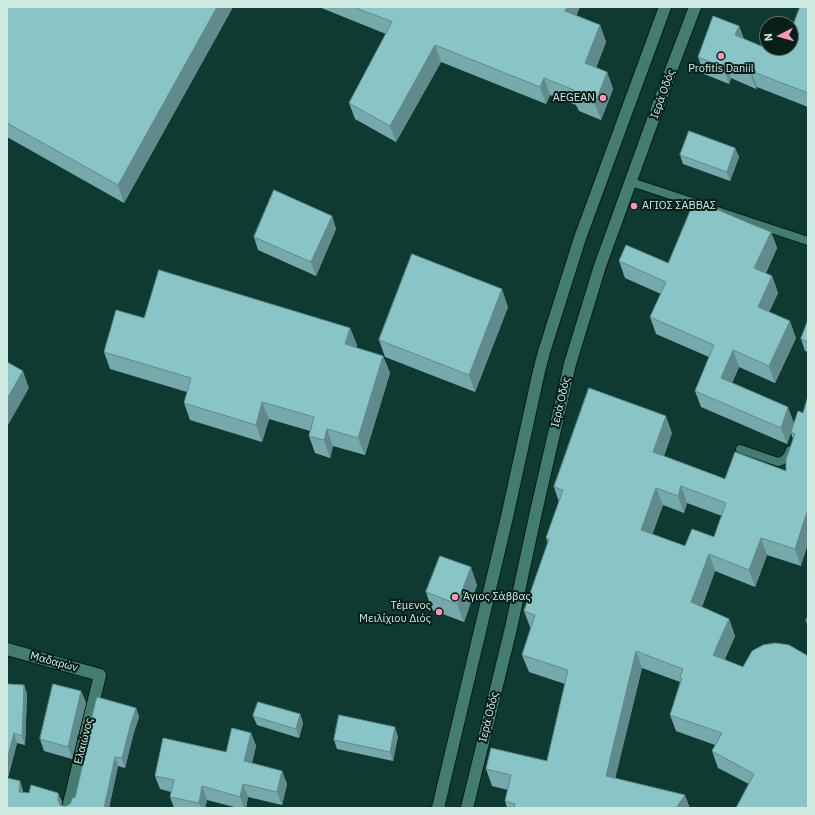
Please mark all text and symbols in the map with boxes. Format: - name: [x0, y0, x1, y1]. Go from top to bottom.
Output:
- north arrow: [759, 16, 799, 56]
- text: N: [761, 32, 775, 42]
- marker: Profitis Daniil: [716, 51, 726, 61]
- place label: Profitis Daniil: [688, 62, 754, 76]
- street label: Ιερά Οδός: [648, 68, 678, 120]
- place label: AEGEAN: [553, 91, 595, 105]
- marker: AEGEAN: [598, 93, 608, 103]
- place label: ΑΓΙΟΣ ΣΑΒΒΑΣ: [642, 199, 716, 213]
- marker: ΑΓΙΟΣ ΣΑΒΒΑΣ: [629, 201, 639, 211]
- street label: Ιερά Οδός: [549, 376, 573, 428]
- place label: Άγιος Σάββας: [463, 590, 531, 604]
- marker: Άγιος Σάββας: [450, 592, 460, 602]
- place label: Τέμενος Μειλίχιου Διός: [359, 599, 431, 625]
- marker: Τέμενος Μειλίχιου Διός: [434, 607, 444, 617]
- street label: Μαδαρών: [29, 649, 79, 675]
- street label: Ιερά Οδός: [476, 691, 502, 743]
- street label: Ελαιώνος: [72, 716, 96, 766]

